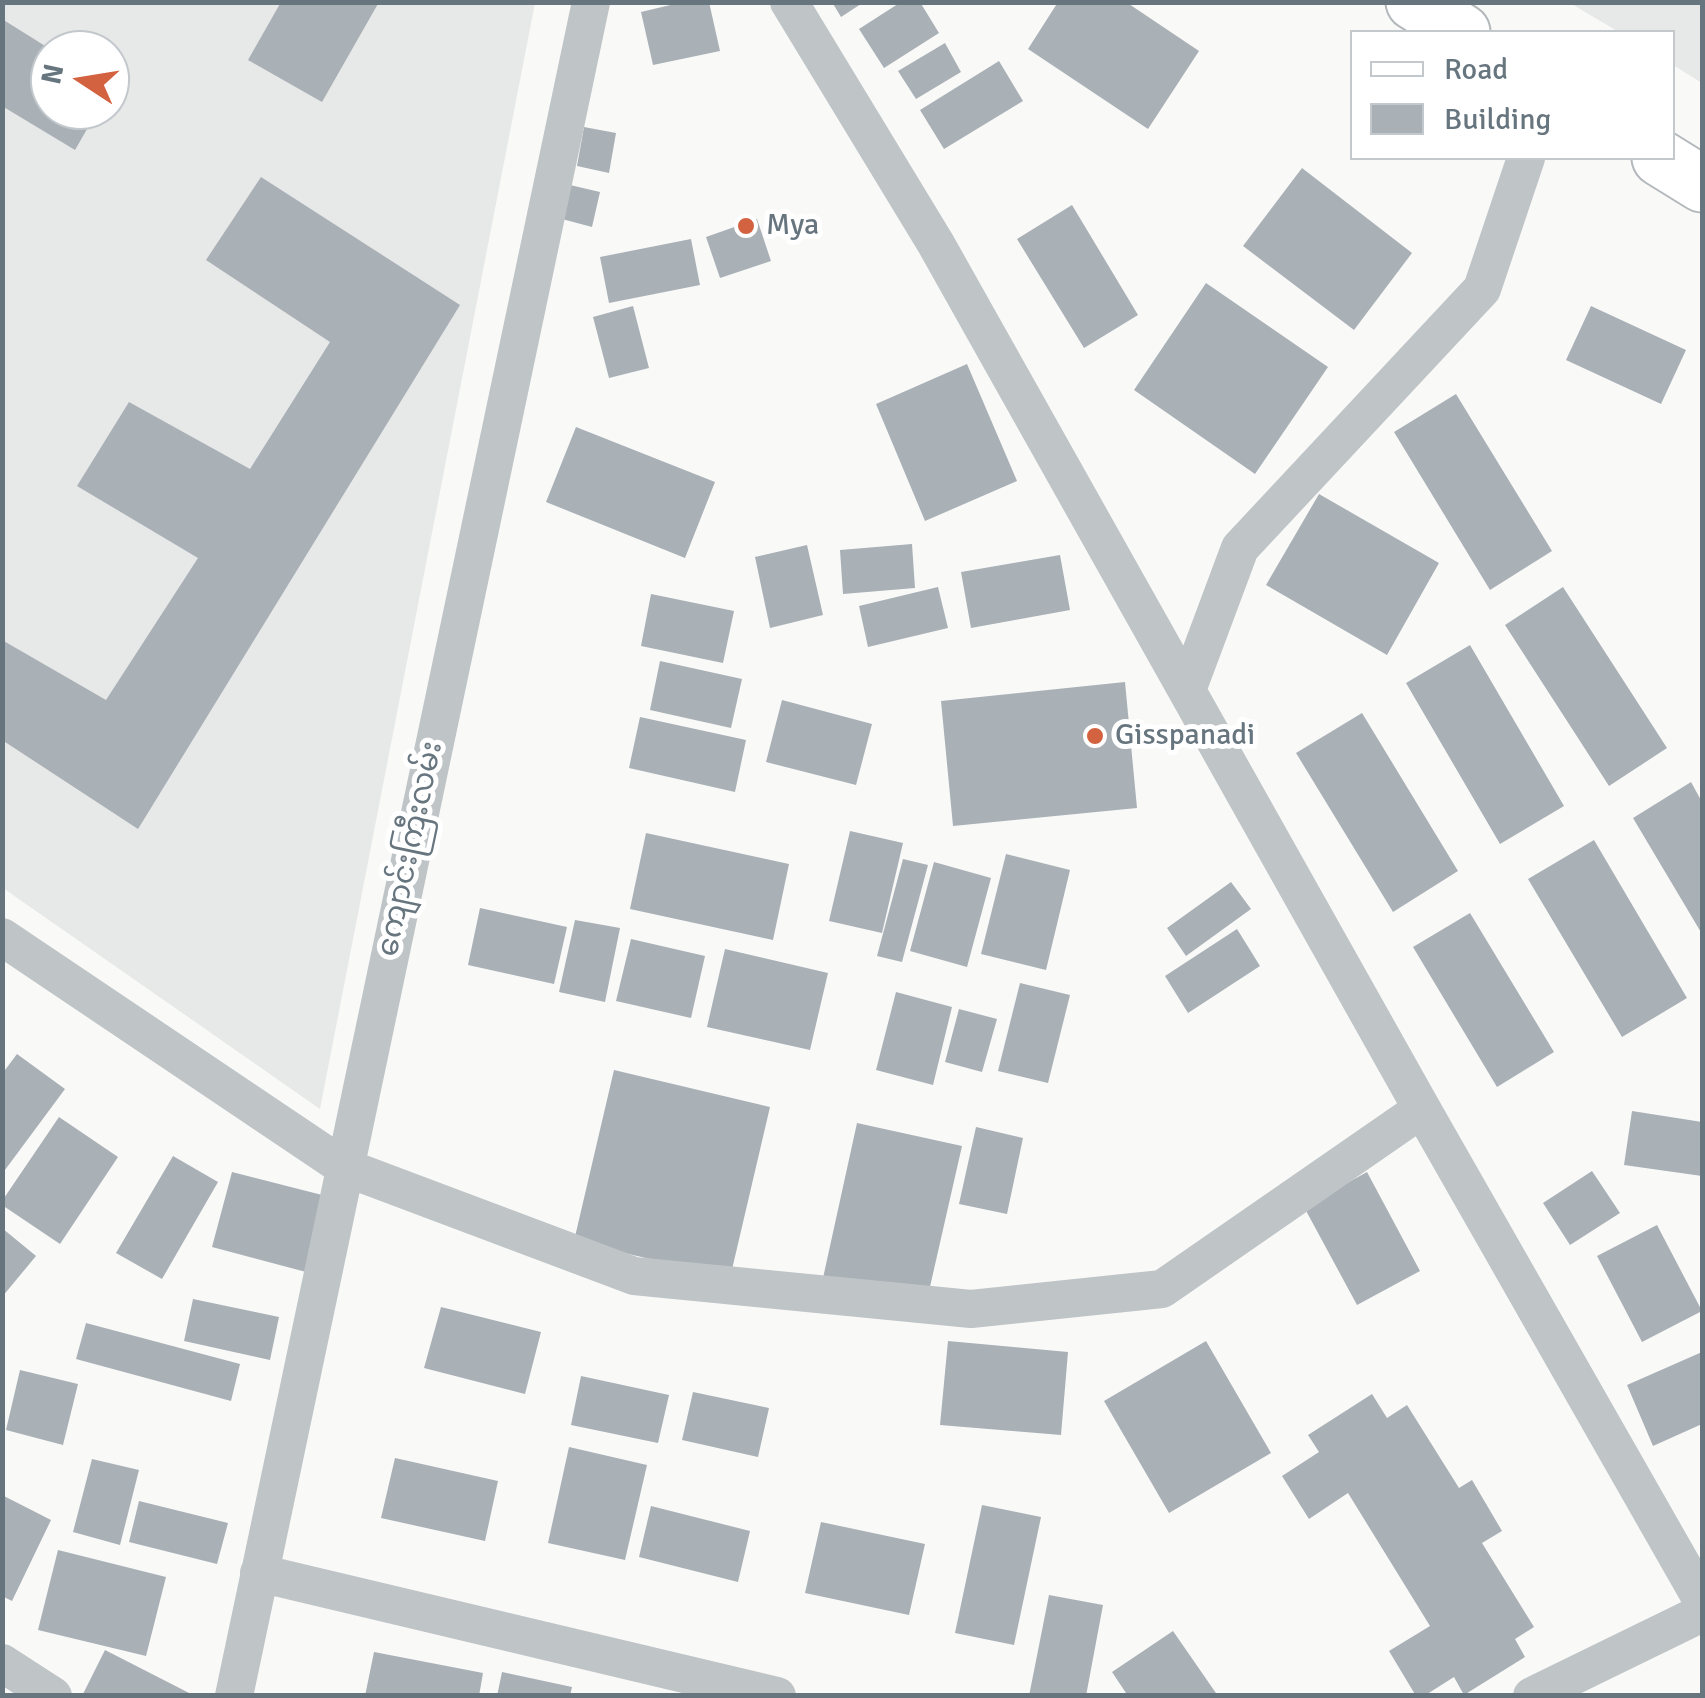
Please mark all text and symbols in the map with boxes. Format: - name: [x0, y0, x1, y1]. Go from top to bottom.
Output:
- north arrow: [30, 30, 130, 130]
- legend: [1350, 30, 1675, 160]
- text: Road: [1444, 51, 1508, 88]
- text: N: [34, 61, 71, 87]
- text: Building: [1444, 101, 1551, 138]
- place label: Mya: [766, 208, 819, 244]
- marker: Mya: [735, 215, 757, 237]
- place label: Gisspanadi: [1115, 718, 1255, 754]
- marker: Gisspanadi: [1084, 725, 1106, 747]
- street label: ကျောင်းကြီးလမ်း: [371, 738, 451, 960]

